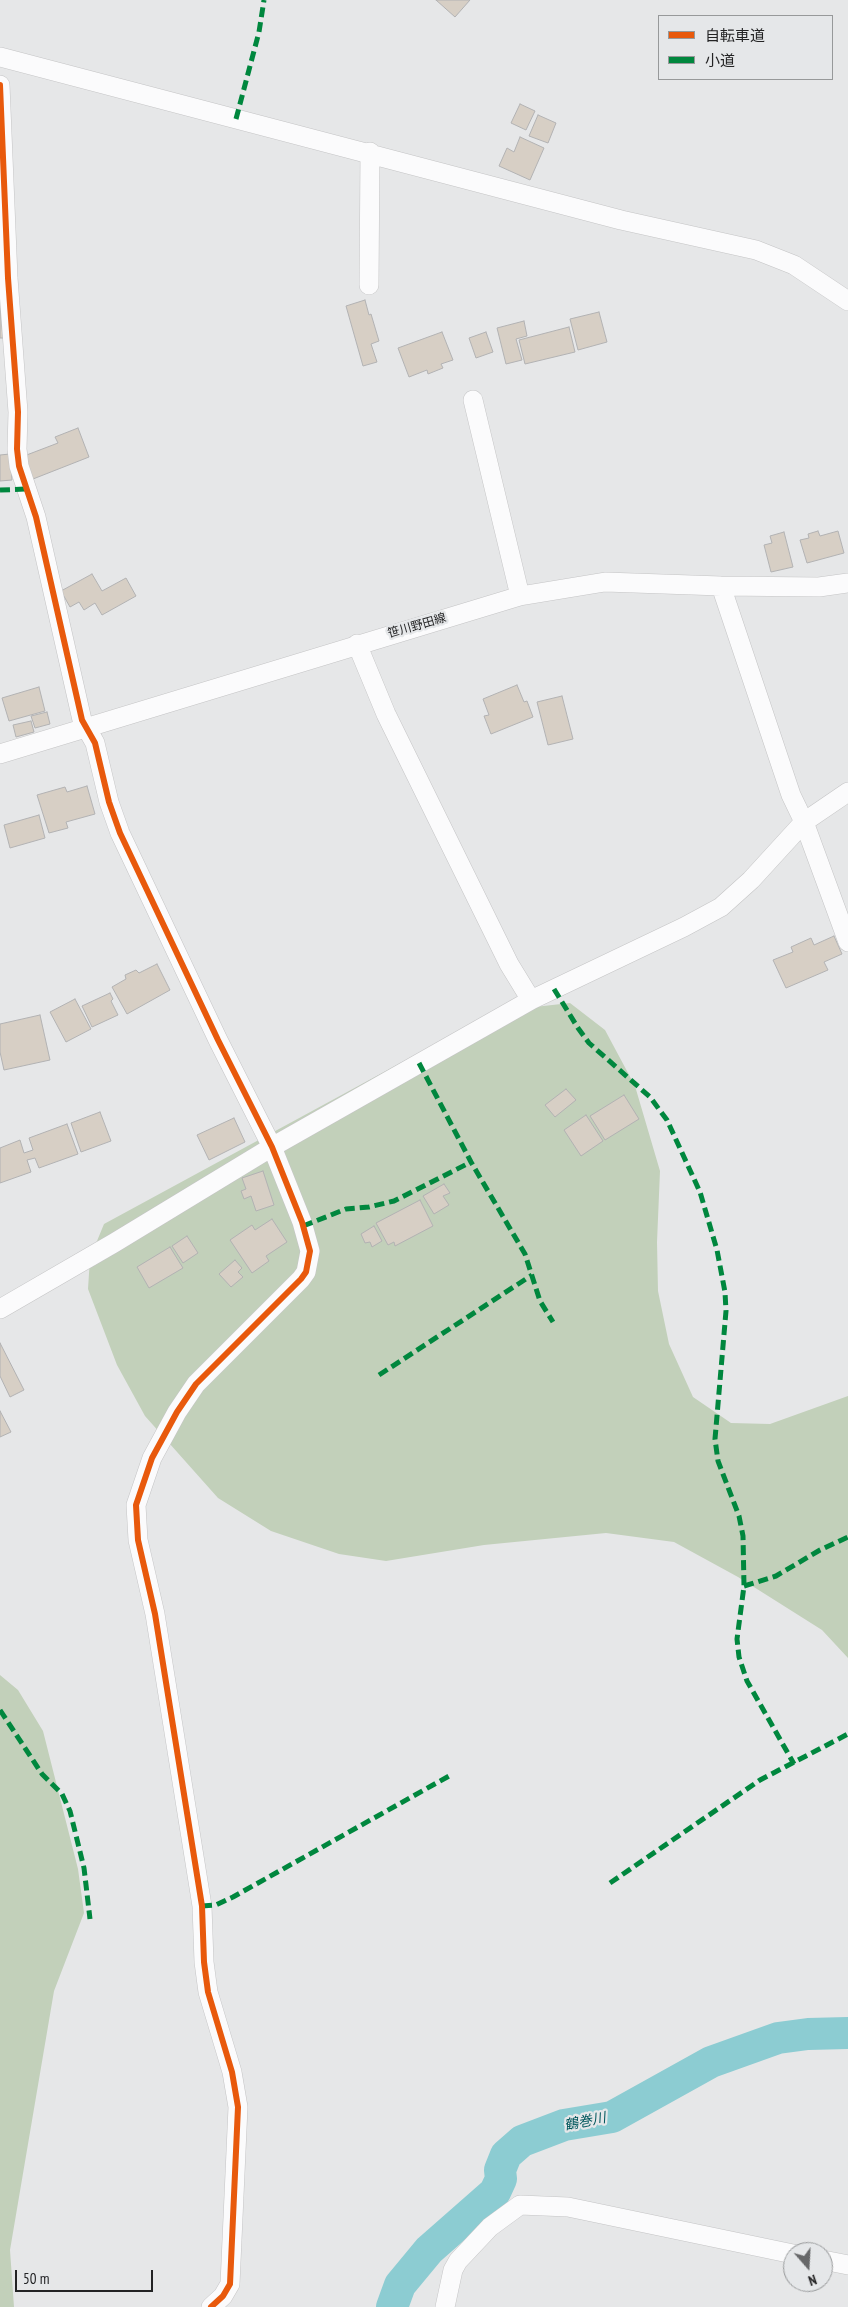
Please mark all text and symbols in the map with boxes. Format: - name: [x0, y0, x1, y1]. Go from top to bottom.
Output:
- legend: [658, 15, 833, 80]
- text: 自転車道: [705, 26, 765, 45]
- text: 小道: [705, 51, 735, 70]
- street label: 笹川野田線: [386, 611, 448, 641]
- water label: 鶴巻川: [563, 2110, 607, 2134]
- north arrow: [783, 2242, 833, 2292]
- scale bar: [18, 2260, 155, 2292]
- text: 50 m: [23, 2269, 49, 2288]
- text: N: [806, 2270, 819, 2290]

